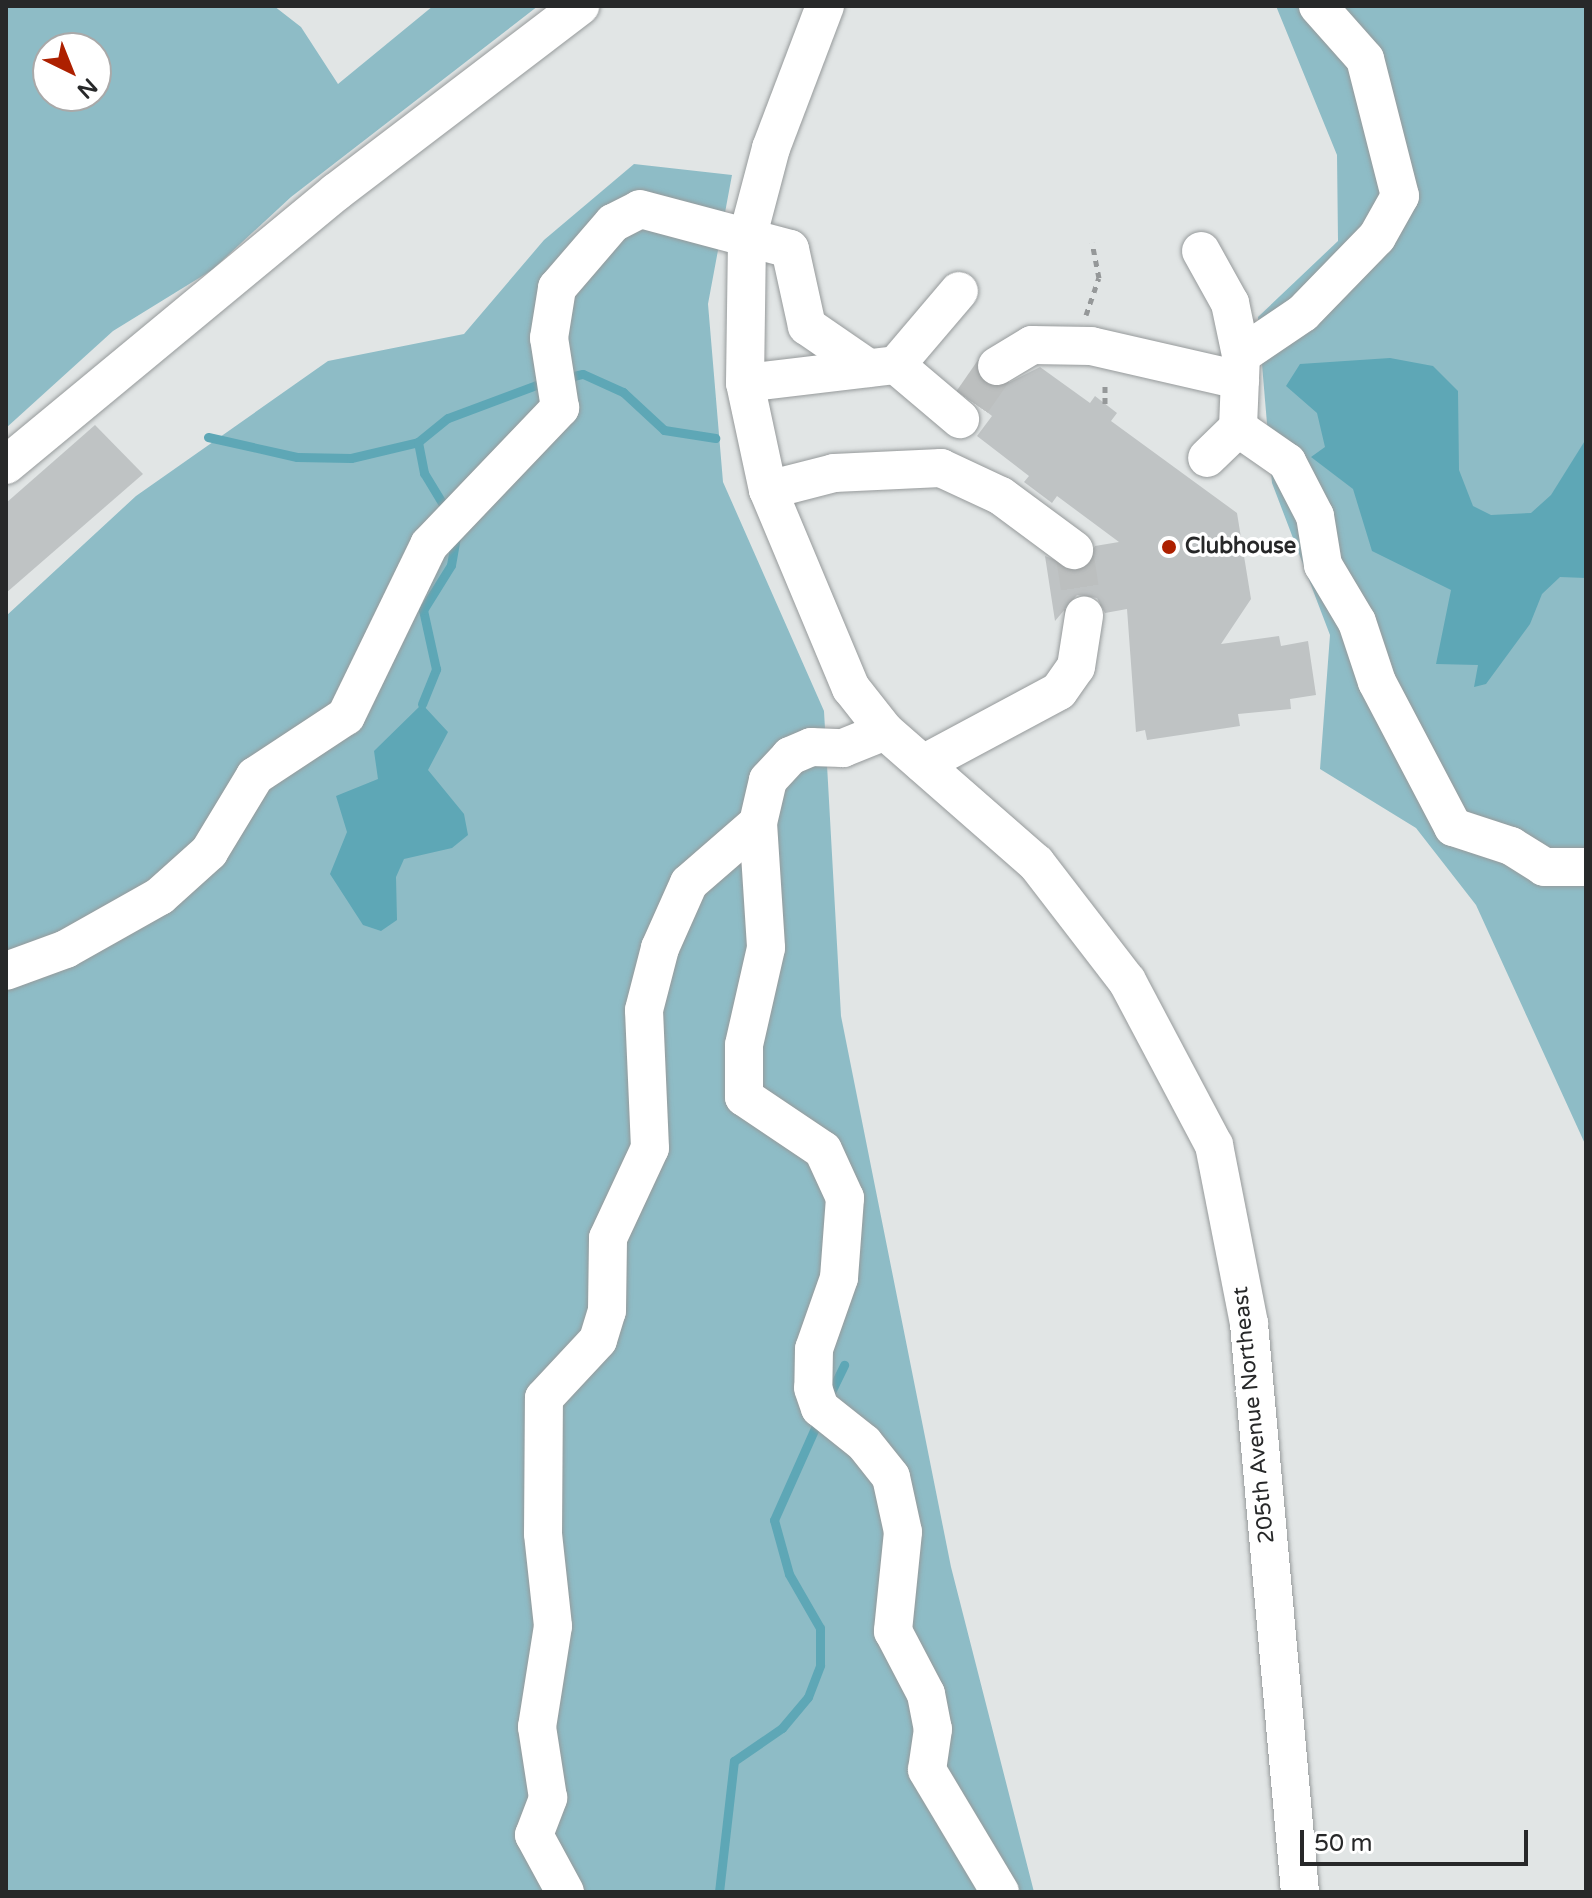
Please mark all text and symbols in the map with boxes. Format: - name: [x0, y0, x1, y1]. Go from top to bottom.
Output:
- north arrow: [32, 32, 112, 112]
- text: N: [72, 73, 102, 104]
- place label: Clubhouse: [1185, 534, 1296, 560]
- marker: Clubhouse: [1160, 538, 1178, 556]
- street label: 205th Avenue Northeast: [1227, 1285, 1281, 1545]
- scale bar: [1304, 1814, 1532, 1864]
- text: 50 m: [1314, 1829, 1372, 1858]

